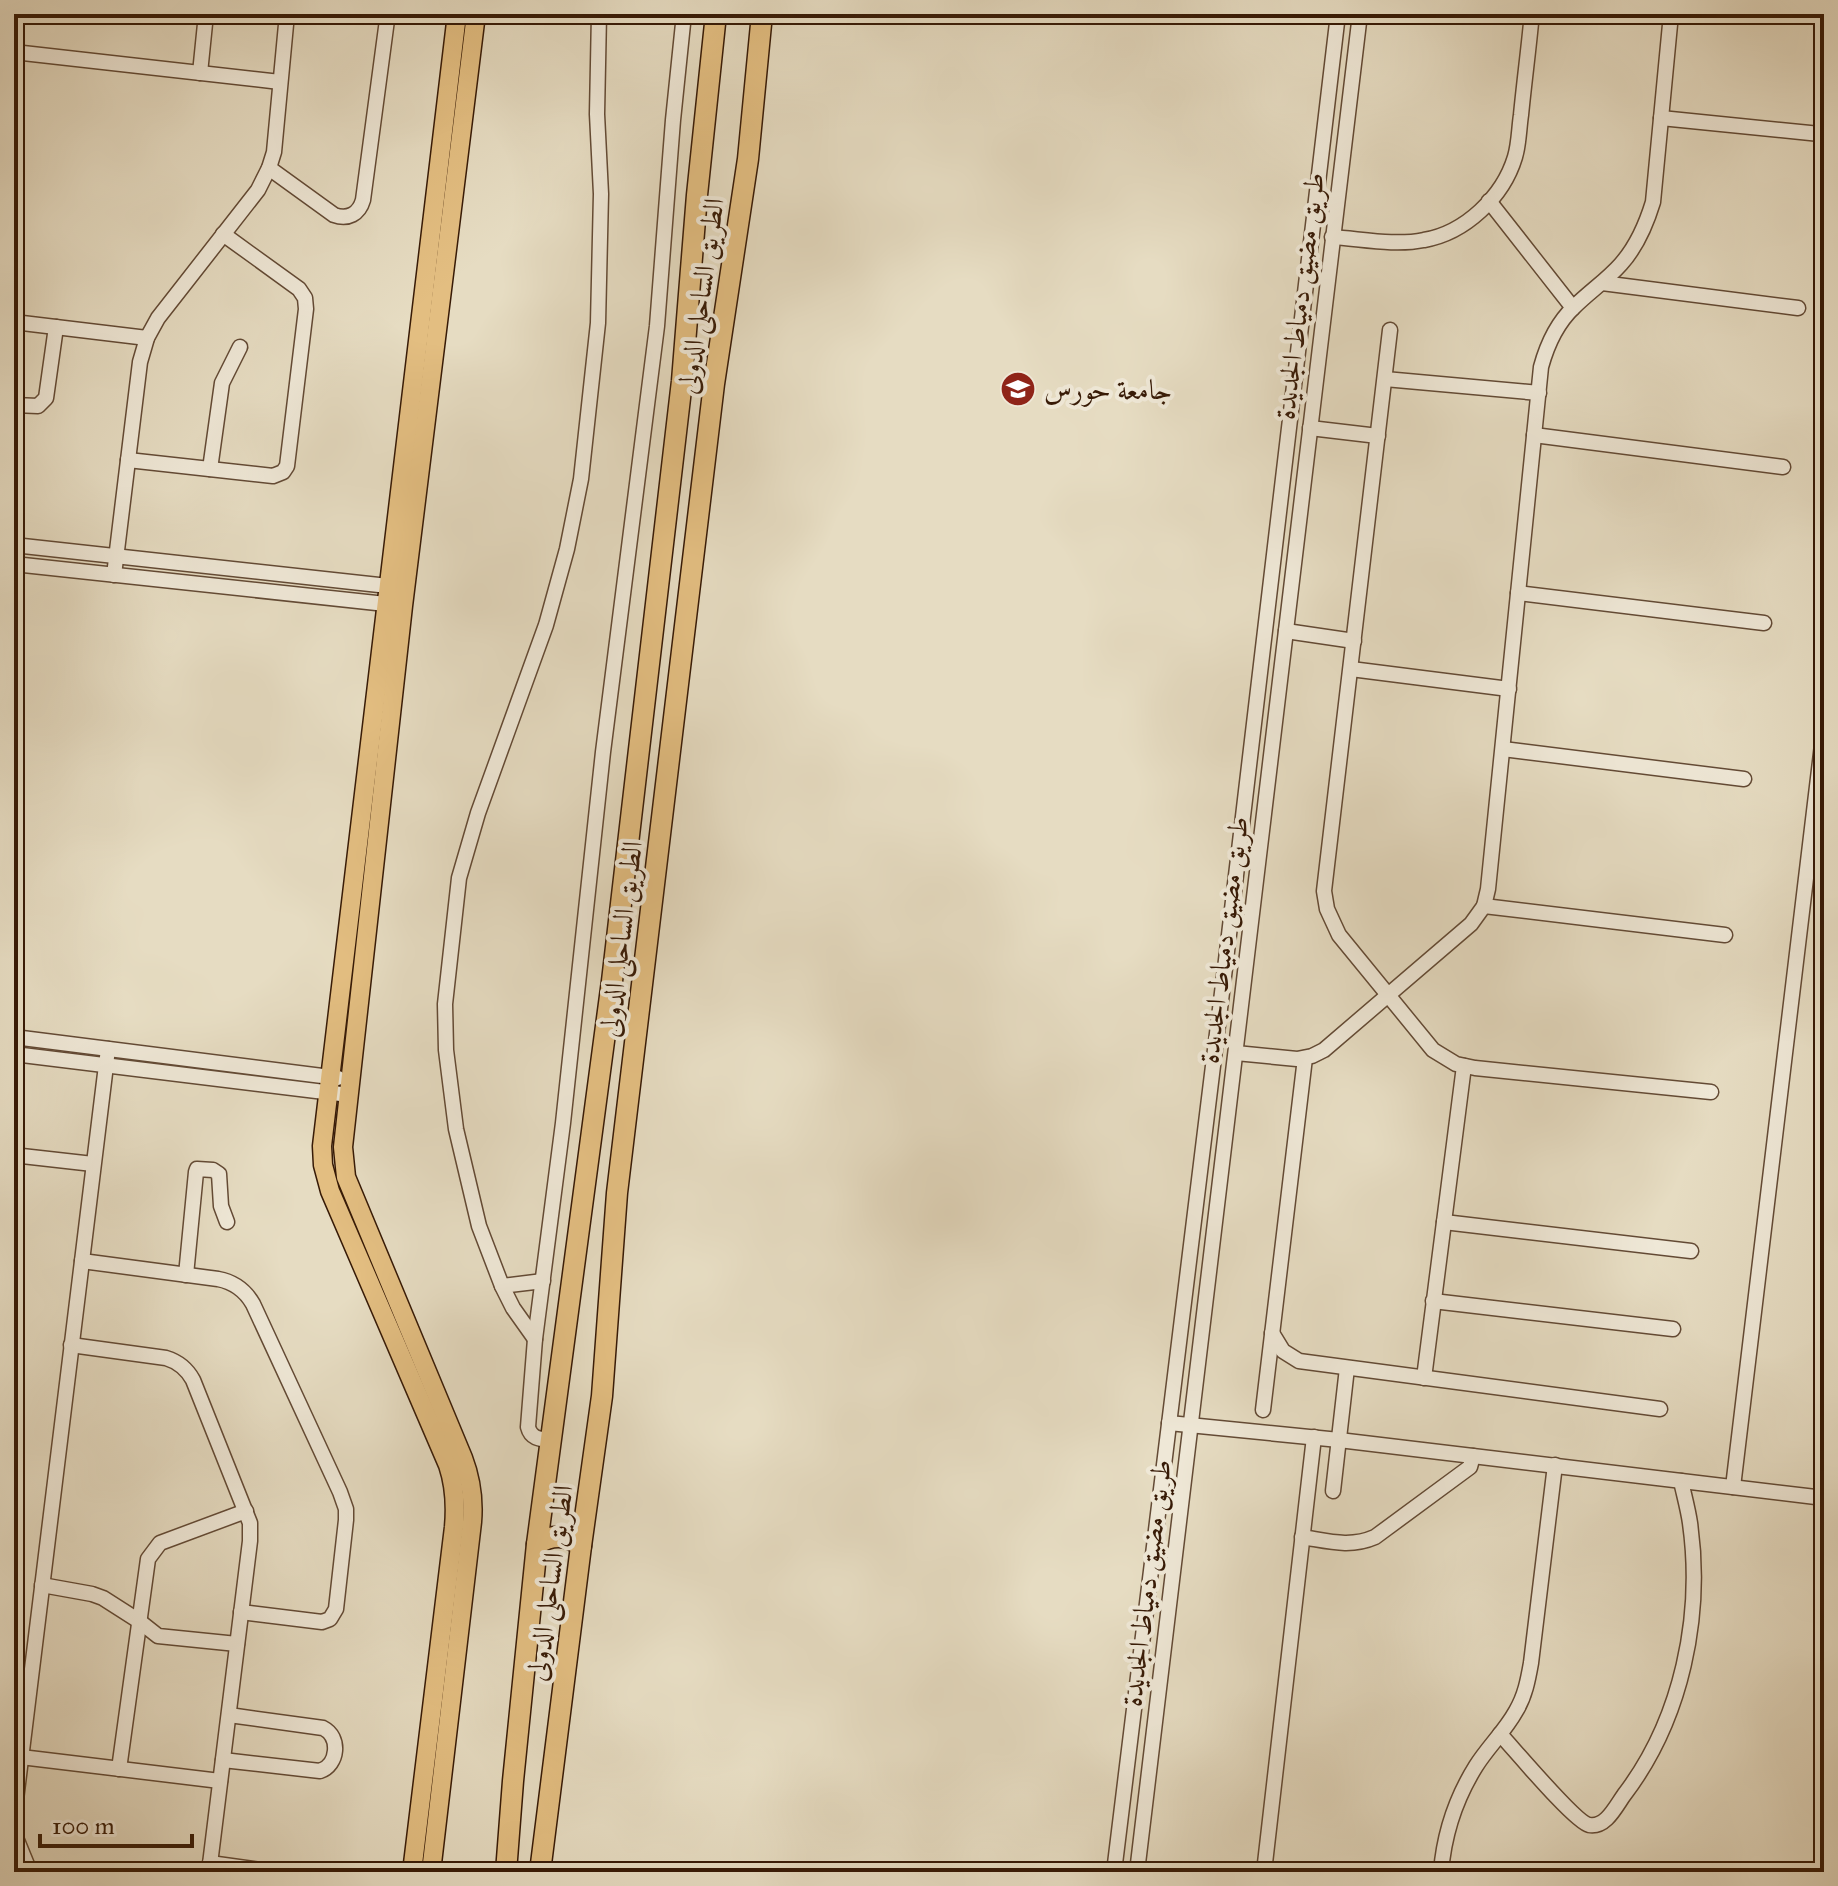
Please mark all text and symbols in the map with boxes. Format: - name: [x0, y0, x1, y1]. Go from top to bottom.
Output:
- street label: طريق مضيق دمياط الجديدة: [1267, 171, 1332, 422]
- street label: الطريق الساحلى الدولى: [669, 196, 735, 397]
- school or university icon: جامعة حورس: [999, 370, 1037, 408]
- place label: جامعة حورس: [1044, 372, 1172, 407]
- street label: طريق مضيق دمياط الجديدة: [1191, 815, 1256, 1066]
- street label: الطريق الساحلى الدولى: [591, 839, 653, 1040]
- street label: طريق مضيق دمياط الجديدة: [1114, 1458, 1179, 1709]
- street label: الطريق الساحلى الدولى: [518, 1483, 584, 1684]
- scale bar: [40, 1798, 192, 1848]
- text: 100 m: [52, 1811, 115, 1841]

